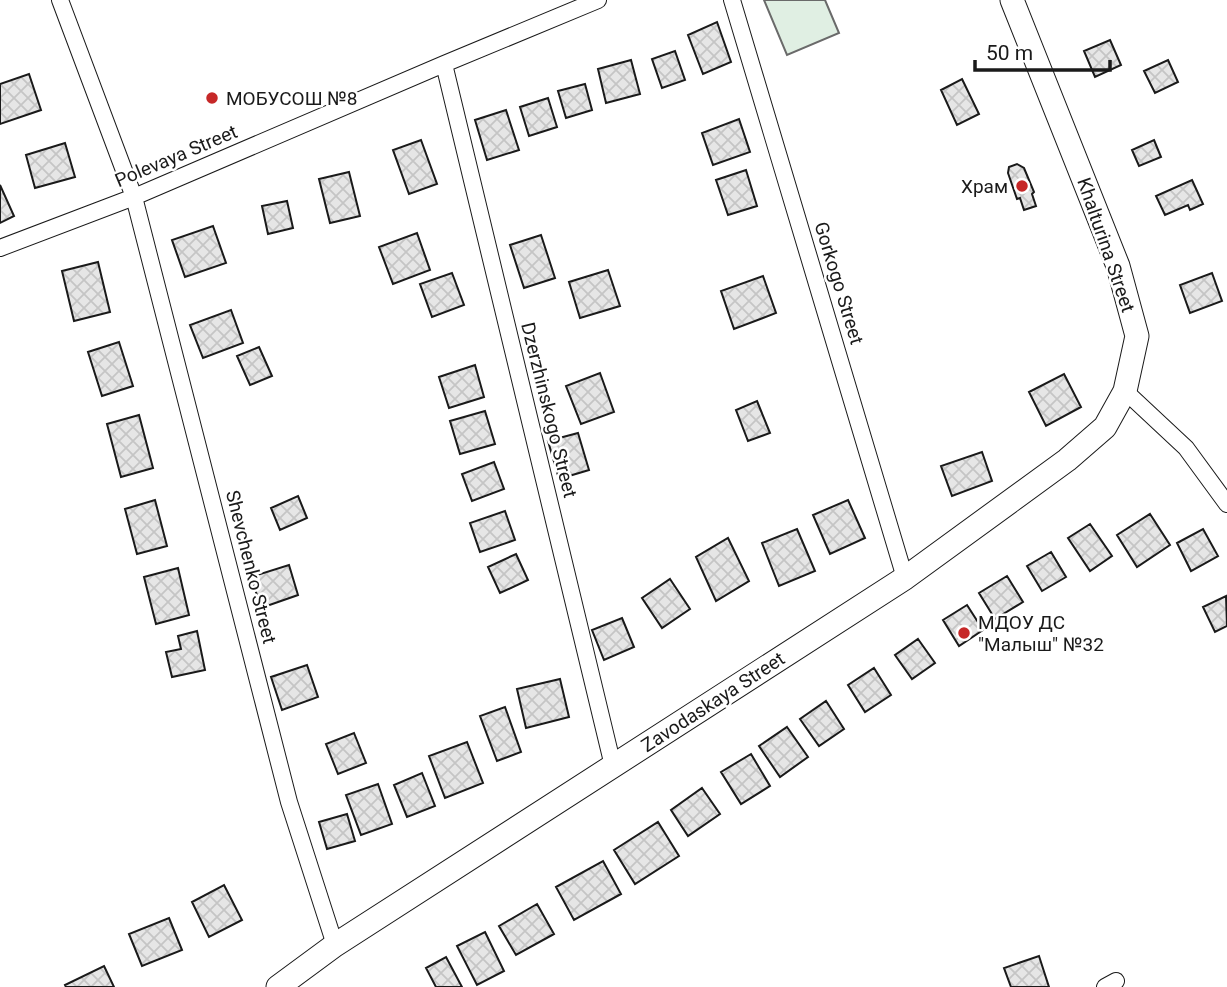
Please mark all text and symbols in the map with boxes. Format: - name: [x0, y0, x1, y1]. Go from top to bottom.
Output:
- scale bar: [975, 28, 1110, 72]
- text: 50 m: [986, 41, 1033, 65]
- place label: МОБУСОШ №8: [226, 87, 357, 110]
- marker: МОБУСОШ №8: [204, 90, 220, 106]
- street label: Polevaya Street: [111, 120, 241, 192]
- place label: Храм: [961, 175, 1008, 198]
- street label: Khalturina Street: [1072, 175, 1140, 315]
- marker: Храм: [1014, 178, 1030, 194]
- street label: Gorkogo Street: [809, 219, 869, 347]
- street label: Dzerzhinskogo Street: [516, 320, 582, 500]
- street label: Shevchenko Street: [221, 488, 281, 646]
- place label: МДОУ ДС "Малыш" №32: [978, 611, 1104, 656]
- marker: МДОУ ДС "Малыш" №32: [956, 625, 972, 641]
- street label: Zavodaskaya Street: [637, 647, 789, 757]

